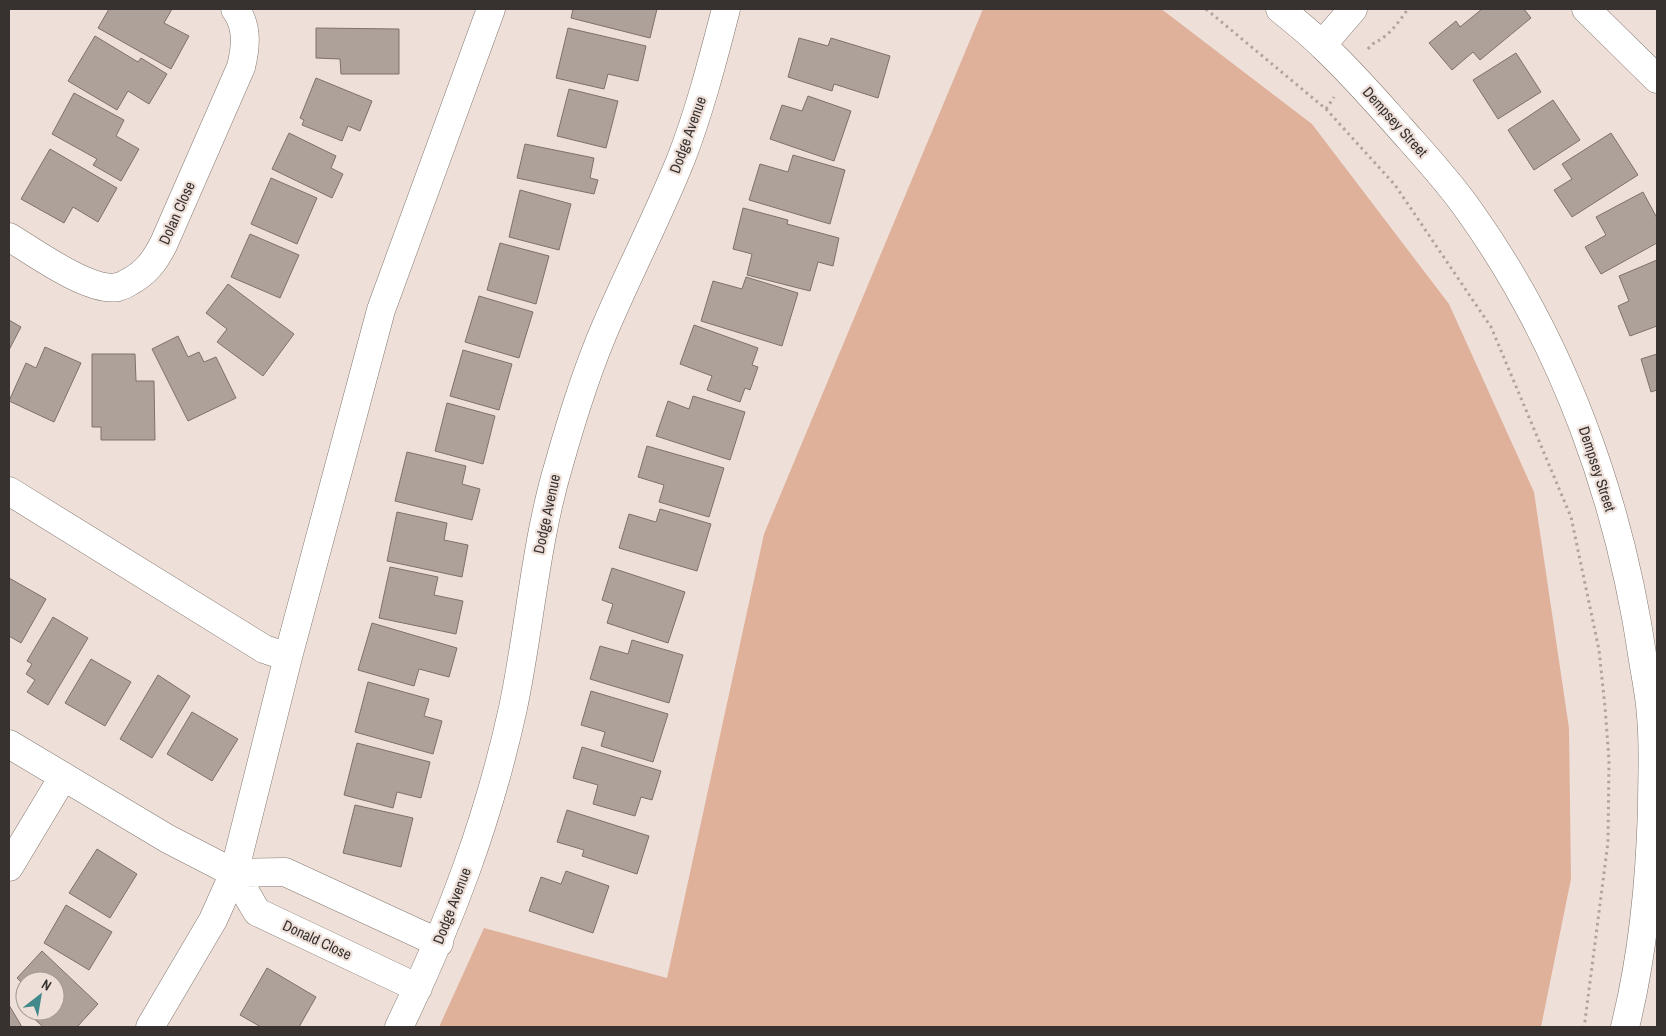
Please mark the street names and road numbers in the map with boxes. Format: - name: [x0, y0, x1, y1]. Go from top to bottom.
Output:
- street label: Dempsey Street: [1358, 82, 1433, 162]
- street label: Dodge Avenue: [664, 93, 711, 176]
- street label: Dolan Close: [153, 178, 200, 248]
- street label: Dempsey Street: [1574, 424, 1621, 515]
- street label: Dodge Avenue: [528, 472, 565, 555]
- street label: Dodge Avenue: [427, 864, 476, 947]
- street label: Donald Close: [279, 914, 355, 965]

